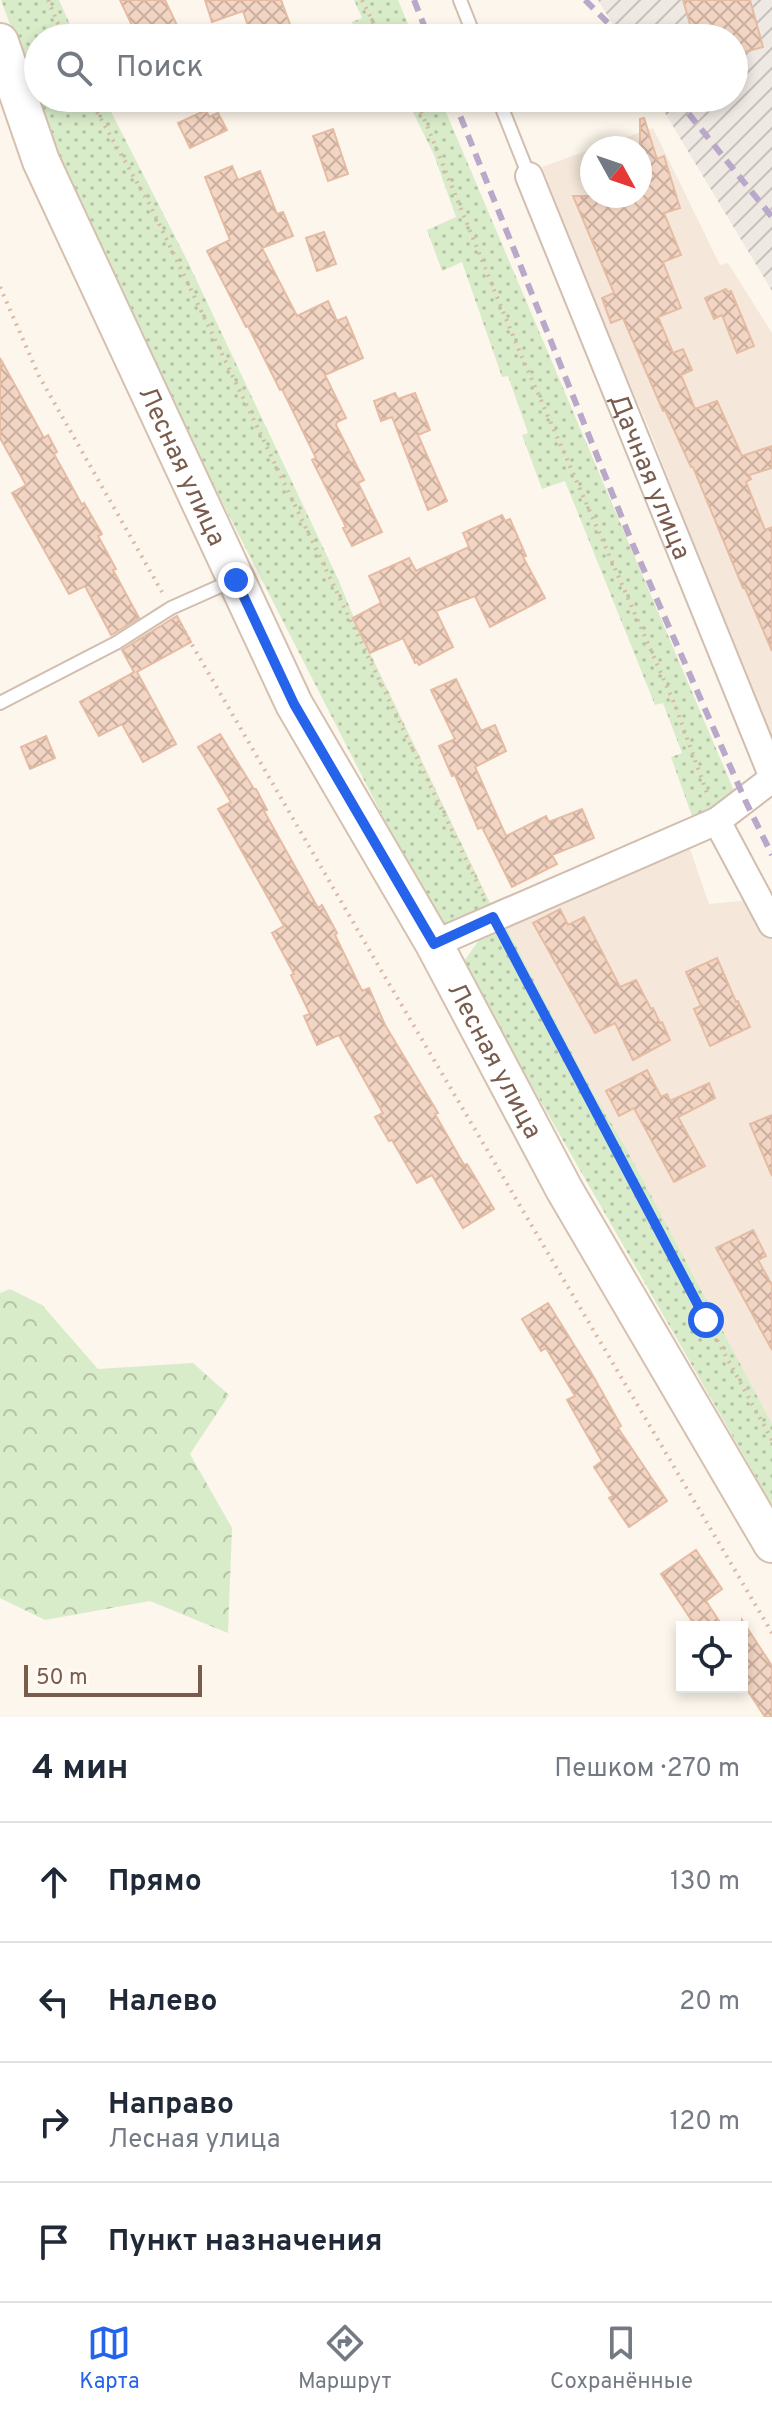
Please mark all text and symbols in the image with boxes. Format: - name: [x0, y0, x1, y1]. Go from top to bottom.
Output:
- search box: [24, 24, 748, 112]
- icon: search: [52, 46, 96, 90]
- text: Поиск: [116, 50, 204, 87]
- north arrow: [580, 136, 652, 208]
- street label: Лесная улица: [129, 382, 232, 552]
- street label: Дачная улица: [600, 389, 697, 565]
- route end: [218, 562, 254, 598]
- street label: Лесная улица: [438, 977, 548, 1145]
- route start: [688, 1302, 724, 1338]
- map controls: [676, 1621, 748, 1693]
- button: locate: [676, 1621, 748, 1693]
- scale bar: [24, 1661, 202, 1697]
- text: 50 m: [36, 1665, 88, 1692]
- text: 4 мин: [32, 1748, 129, 1791]
- text: Пешком · 270 m: [554, 1753, 740, 1786]
- icon: ahead: [32, 1860, 76, 1904]
- text: Прямо: [108, 1864, 202, 1901]
- text: 130 m: [670, 1866, 740, 1899]
- icon: left: [32, 1980, 76, 2024]
- text: Налево: [108, 1984, 217, 2021]
- text: 20 m: [679, 1986, 740, 2019]
- text: Направо: [108, 2087, 234, 2124]
- icon: right: [32, 2100, 76, 2144]
- text: 120 m: [670, 2106, 740, 2139]
- text: Лесная улица: [108, 2124, 280, 2157]
- icon: arrive: [32, 2220, 76, 2264]
- text: Пункт назначения: [108, 2224, 382, 2261]
- tab: Карта: [79, 2321, 140, 2396]
- tab: Маршрут: [298, 2321, 392, 2396]
- tab: Сохранённые: [550, 2321, 693, 2396]

